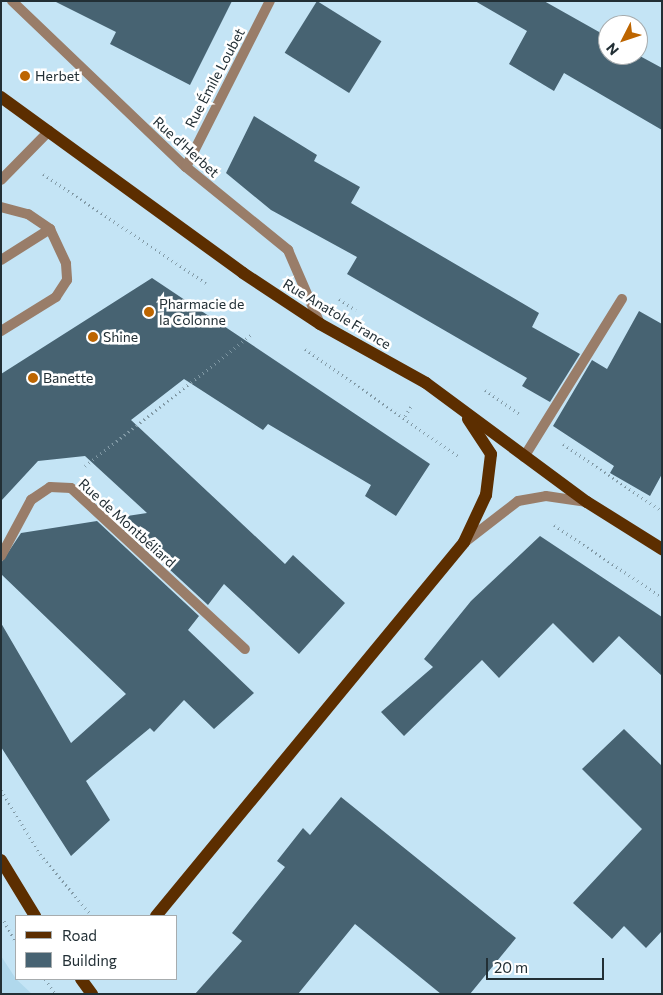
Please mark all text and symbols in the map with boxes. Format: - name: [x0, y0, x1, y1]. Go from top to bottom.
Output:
- north arrow: [598, 15, 648, 65]
- street label: Rue Émile Loubet: [182, 25, 248, 131]
- text: N: [602, 40, 622, 59]
- place label: Herbet: [35, 68, 80, 84]
- marker: Herbet: [19, 70, 31, 82]
- street label: Rue d'Herbet: [150, 113, 222, 181]
- street label: Rue Anatole France: [280, 275, 394, 353]
- place label: Pharmacie de la Colonne: [159, 296, 244, 328]
- marker: Pharmacie de la Colonne: [143, 306, 155, 318]
- place label: Shine: [103, 329, 138, 345]
- marker: Shine: [87, 331, 99, 343]
- place label: Banette: [43, 370, 93, 386]
- marker: Banette: [27, 372, 39, 384]
- street label: Rue de Montbéliard: [75, 475, 179, 571]
- legend: [15, 915, 178, 980]
- text: Road: [62, 926, 97, 944]
- scale bar: [488, 948, 606, 980]
- text: Building: [62, 951, 117, 969]
- text: 20 m: [494, 958, 528, 976]

